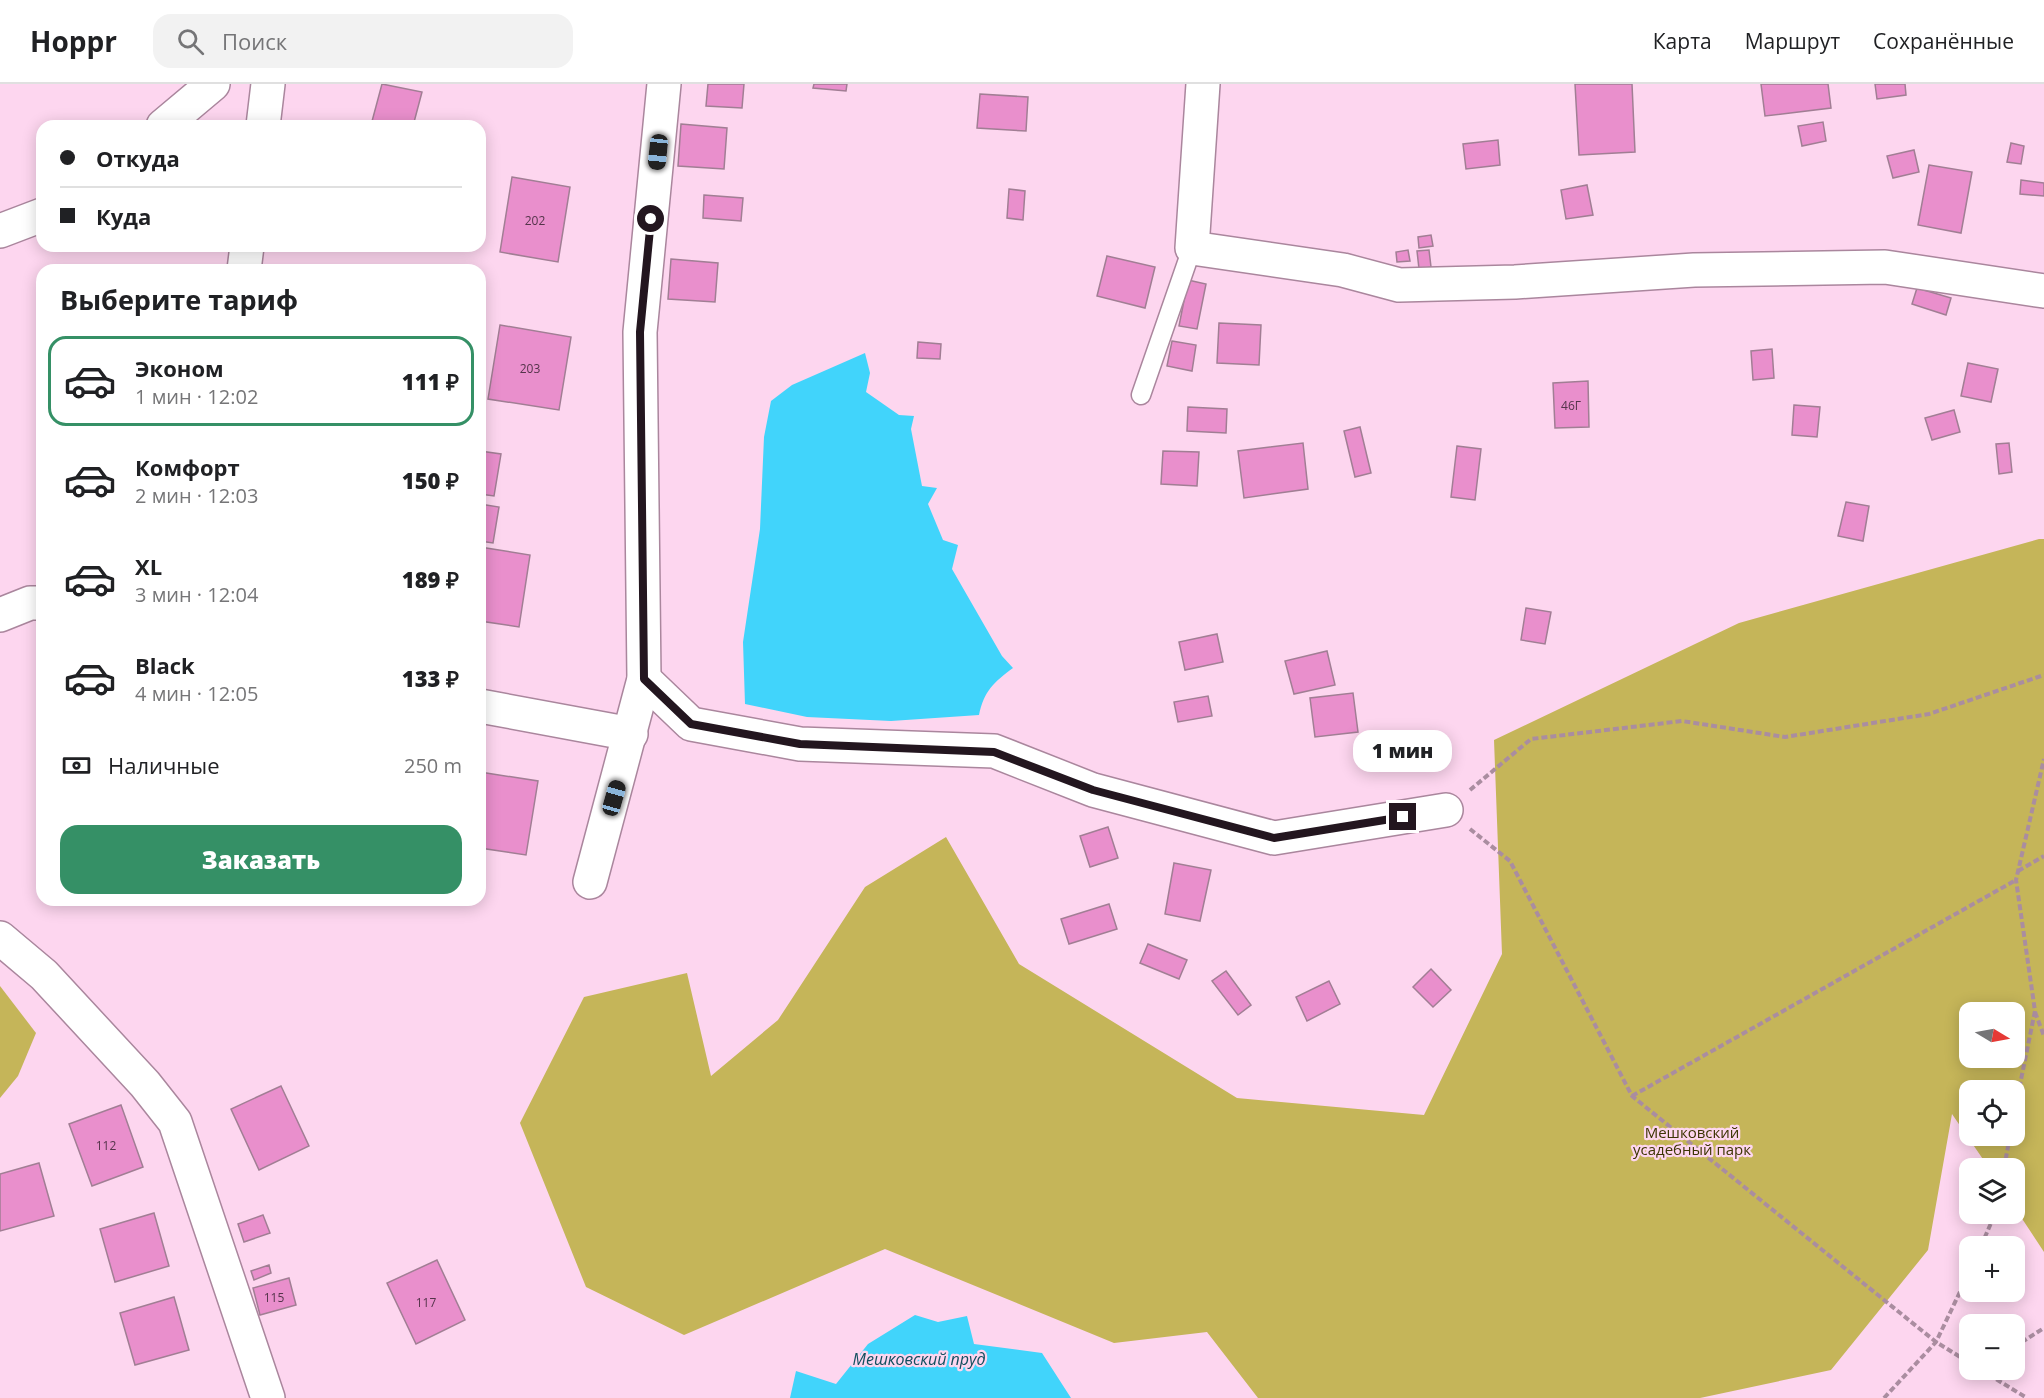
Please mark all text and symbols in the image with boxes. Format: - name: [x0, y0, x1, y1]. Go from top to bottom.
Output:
- search box: [153, 14, 573, 68]
- text: Hoppr: [30, 22, 117, 60]
- icon: search: [174, 25, 207, 58]
- text: Поиск: [222, 26, 287, 56]
- text: Карта: [1653, 27, 1712, 55]
- text: Маршрут: [1745, 27, 1840, 55]
- text: Сохранённые: [1873, 27, 2014, 55]
- car: [647, 133, 669, 171]
- text: Откуда: [96, 143, 180, 173]
- text: Куда: [96, 201, 151, 231]
- route start: [637, 205, 664, 232]
- house number: 202: [525, 212, 545, 229]
- text: Выберите тариф: [60, 281, 298, 318]
- text: Эконом: [135, 353, 224, 383]
- icon: car: [63, 354, 117, 408]
- house number: 203: [520, 360, 540, 377]
- text: 111 ₽: [402, 366, 459, 396]
- text: 1 мин · 12:02: [135, 383, 258, 410]
- house number: 46Г: [1561, 397, 1581, 414]
- text: Комфорт: [135, 452, 240, 482]
- icon: car: [63, 453, 117, 507]
- text: 150 ₽: [402, 465, 459, 495]
- text: 2 мин · 12:03: [135, 482, 258, 509]
- text: XL: [135, 551, 162, 581]
- icon: car: [63, 552, 117, 606]
- text: 189 ₽: [402, 564, 459, 594]
- text: 3 мин · 12:04: [135, 581, 258, 608]
- text: Black: [135, 650, 195, 680]
- icon: car: [63, 651, 117, 705]
- text: 133 ₽: [402, 663, 459, 693]
- text: 4 мин · 12:05: [135, 680, 258, 707]
- callout: 1 мин: [1354, 730, 1452, 772]
- text: 1 мин: [1372, 737, 1433, 764]
- icon: cash: [60, 749, 93, 782]
- text: Наличные: [108, 750, 220, 780]
- text: 250 m: [404, 752, 462, 779]
- car: [600, 778, 628, 818]
- route end: [1389, 803, 1416, 830]
- button: Заказать: [60, 825, 462, 894]
- north arrow: [1959, 1002, 2025, 1068]
- map controls: [1959, 1002, 2025, 1380]
- button: locate: [1959, 1080, 2025, 1146]
- park label: Мешковский усадебный парк: [1633, 1122, 1751, 1159]
- house number: 112: [96, 1137, 116, 1154]
- button: layers: [1959, 1158, 2025, 1224]
- button: +: [1959, 1236, 2025, 1302]
- house number: 115: [264, 1289, 284, 1306]
- house number: 117: [416, 1294, 436, 1311]
- button: −: [1959, 1314, 2025, 1380]
- water label: Мешковский пруд: [853, 1348, 985, 1370]

